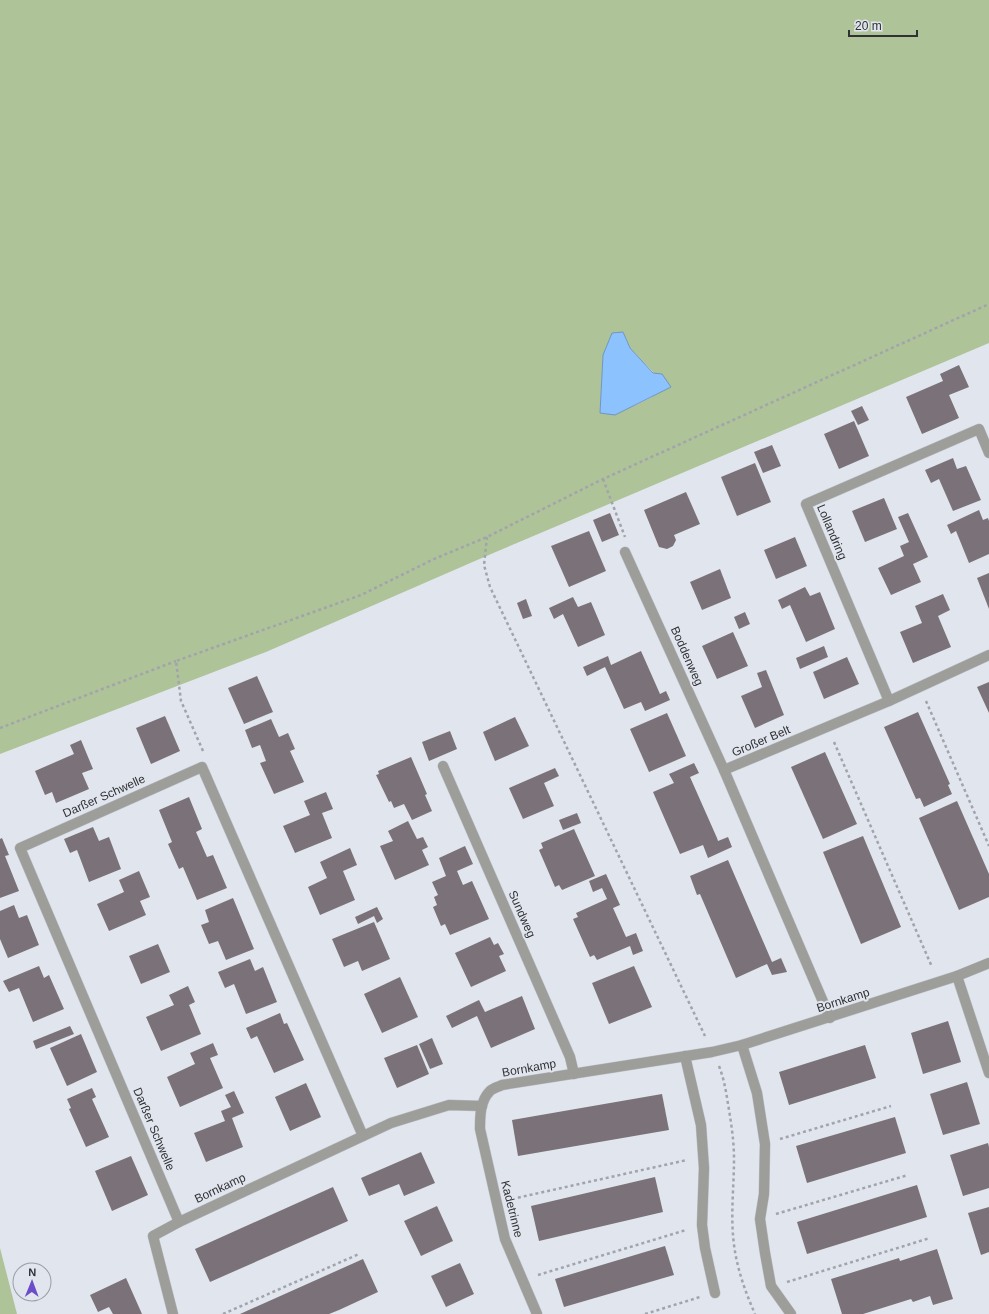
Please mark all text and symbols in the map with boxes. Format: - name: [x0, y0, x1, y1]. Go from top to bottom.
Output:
- scale bar: [849, 12, 917, 38]
- text: 20 m: [855, 19, 882, 33]
- street label: Lollandring: [814, 502, 850, 562]
- street label: Boddenweg: [668, 624, 706, 688]
- street label: Großer Belt: [730, 722, 793, 760]
- street label: Darßer Schwelle: [61, 771, 148, 820]
- street label: Sundweg: [505, 888, 539, 940]
- street label: Bornkamp: [815, 985, 871, 1015]
- street label: Bornkamp: [501, 1056, 557, 1080]
- street label: Darßer Schwelle: [130, 1085, 178, 1173]
- street label: Bornkamp: [192, 1170, 248, 1206]
- street label: Kadetrinne: [498, 1179, 526, 1239]
- north arrow: [12, 1262, 52, 1302]
- text: N: [28, 1266, 36, 1278]

